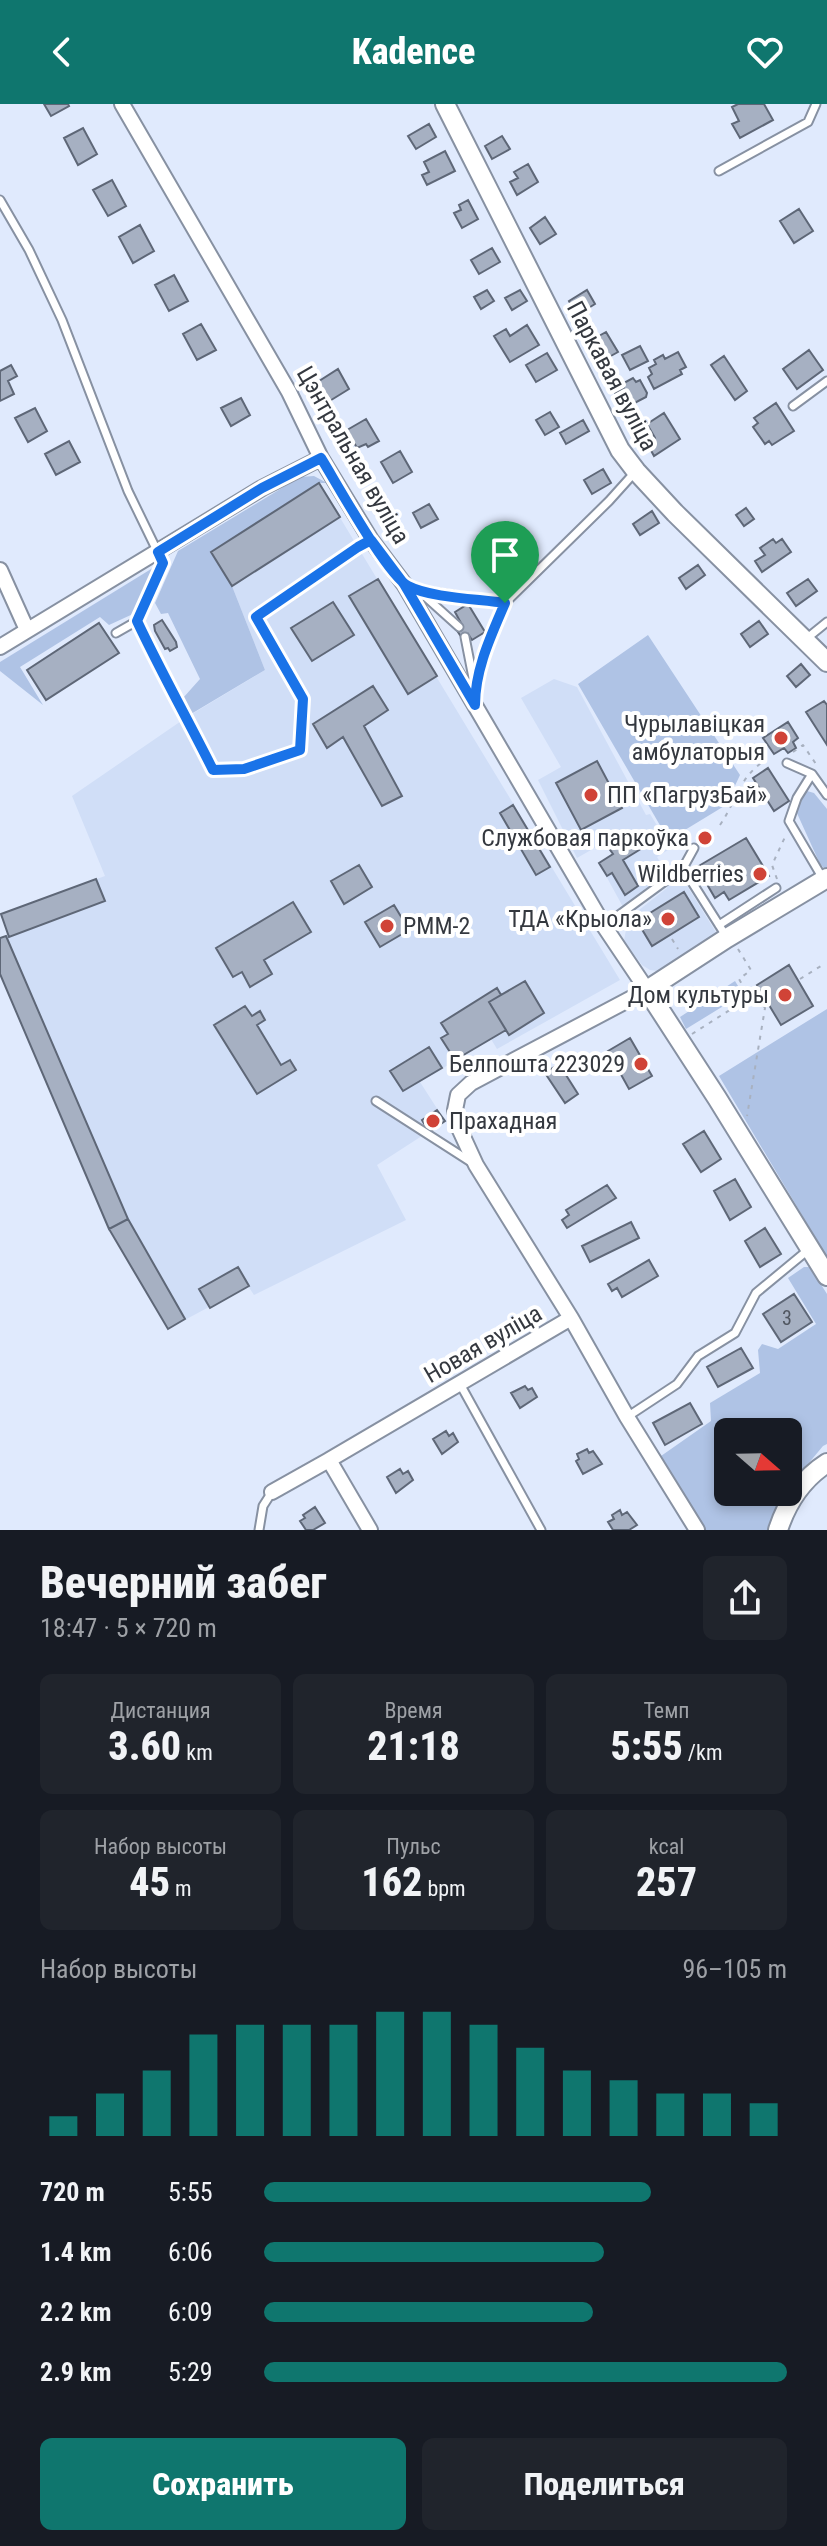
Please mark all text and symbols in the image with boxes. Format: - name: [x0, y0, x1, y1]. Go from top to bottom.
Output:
- icon: back: [40, 30, 84, 74]
- icon: heart: [743, 30, 787, 74]
- text: Kadence: [352, 31, 475, 73]
- street label: Паркавая вуліца: [561, 296, 663, 456]
- street label: Цэнтральная вуліца: [291, 361, 415, 549]
- pin: [471, 521, 539, 603]
- icon: arrive: [483, 533, 527, 577]
- place label: Чурылавіцкая амбулаторыя: [624, 710, 765, 766]
- marker: Чурылавіцкая амбулаторыя: [772, 729, 790, 747]
- place label: ПП «ПагрузБай»: [607, 781, 767, 809]
- marker: ПП «ПагрузБай»: [582, 786, 600, 804]
- place label: Службовая паркоўка: [481, 824, 689, 852]
- marker: Службовая паркоўка: [696, 829, 714, 847]
- place label: Wildberries: [637, 860, 744, 888]
- marker: Wildberries: [751, 865, 769, 883]
- place label: ТДА «Крыола»: [508, 905, 652, 933]
- marker: ТДА «Крыола»: [659, 910, 677, 928]
- place label: РММ-2: [403, 912, 470, 940]
- marker: РММ-2: [378, 917, 396, 935]
- place label: Дом культуры: [628, 981, 769, 1009]
- marker: Дом культуры: [776, 986, 794, 1004]
- place label: Белпошта 223029: [449, 1050, 625, 1078]
- marker: Белпошта 223029: [632, 1055, 650, 1073]
- place label: Прахадная: [449, 1107, 557, 1135]
- marker: Прахадная: [424, 1112, 442, 1130]
- street label: Новая вуліца: [419, 1299, 547, 1389]
- house number: 3: [782, 1306, 792, 1330]
- north arrow: [714, 1418, 802, 1506]
- map controls: [714, 1418, 802, 1506]
- button: share: [703, 1556, 787, 1640]
- text: Вечерний забег: [40, 1557, 327, 1609]
- text: 18:47 · 5 × 720 m: [40, 1613, 217, 1643]
- text: Дистанция: [110, 1698, 211, 1723]
- text: Время: [385, 1698, 443, 1723]
- text: Темп: [643, 1698, 690, 1723]
- text: 3.60: [108, 1723, 181, 1770]
- text: 21:18: [367, 1723, 460, 1770]
- text: 5:55: [611, 1723, 683, 1770]
- text: km: [181, 1740, 213, 1765]
- text: /km: [683, 1740, 723, 1765]
- text: Набор высоты: [94, 1834, 227, 1859]
- text: Пульс: [386, 1834, 441, 1859]
- text: kcal: [649, 1834, 684, 1859]
- text: 45: [129, 1859, 170, 1906]
- text: 162: [361, 1859, 422, 1906]
- text: 257: [636, 1859, 697, 1906]
- text: m: [170, 1876, 192, 1901]
- text: bpm: [422, 1876, 466, 1901]
- text: Набор высоты: [40, 1954, 197, 1984]
- text: 96–105 m: [682, 1954, 787, 1984]
- text: 720 m: [40, 2177, 105, 2207]
- text: 5:55: [168, 2177, 213, 2207]
- text: 1.4 km: [40, 2237, 112, 2267]
- text: 6:06: [168, 2237, 213, 2267]
- text: 2.2 km: [40, 2297, 112, 2327]
- text: 6:09: [168, 2297, 213, 2327]
- text: 2.9 km: [40, 2357, 112, 2387]
- text: 5:29: [168, 2357, 213, 2387]
- button: Сохранить: [40, 2438, 406, 2530]
- button: Поделиться: [422, 2438, 787, 2530]

